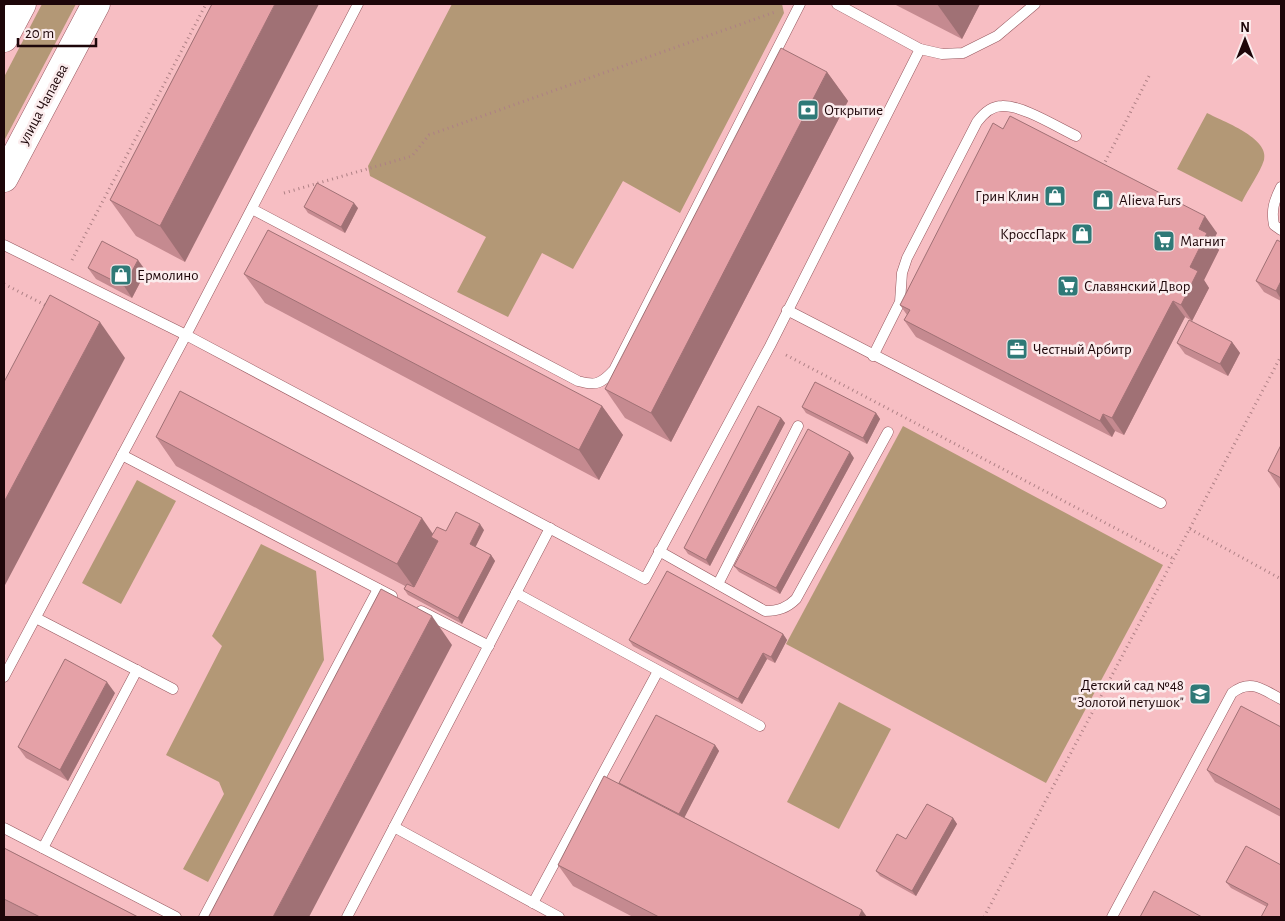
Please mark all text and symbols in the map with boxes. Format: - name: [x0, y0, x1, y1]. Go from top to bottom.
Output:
- scale bar: [18, 15, 95, 47]
- north arrow: [1220, 15, 1270, 65]
- text: N: [1240, 21, 1250, 35]
- text: 20 m: [25, 26, 54, 41]
- street label: улица Чапаева: [16, 61, 71, 148]
- bank icon: Открытие: [796, 98, 820, 122]
- place label: Открытие: [824, 103, 883, 118]
- shop icon: Грин Клин: [1043, 184, 1067, 208]
- shop icon: Alieva Furs: [1091, 188, 1115, 212]
- place label: Грин Клин: [975, 189, 1039, 204]
- place label: Alieva Furs: [1119, 193, 1181, 208]
- shop icon: КроссПарк: [1070, 222, 1094, 246]
- place label: КроссПарк: [1000, 227, 1066, 242]
- supermarket icon: Магнит: [1152, 229, 1176, 253]
- place label: Магнит: [1180, 234, 1226, 249]
- shop icon: Ермолино: [109, 263, 133, 287]
- place label: Ермолино: [137, 268, 199, 283]
- supermarket icon: Славянский Двор: [1056, 274, 1080, 298]
- place label: Славянский Двор: [1084, 279, 1191, 294]
- office icon: Честный Арбитр: [1005, 337, 1029, 361]
- place label: Честный Арбитр: [1033, 342, 1132, 357]
- place label: Детский сад №48 "Золотой петушок": [1073, 678, 1184, 710]
- school or university icon: Детский сад №48 "Золотой петушок": [1188, 682, 1212, 706]

